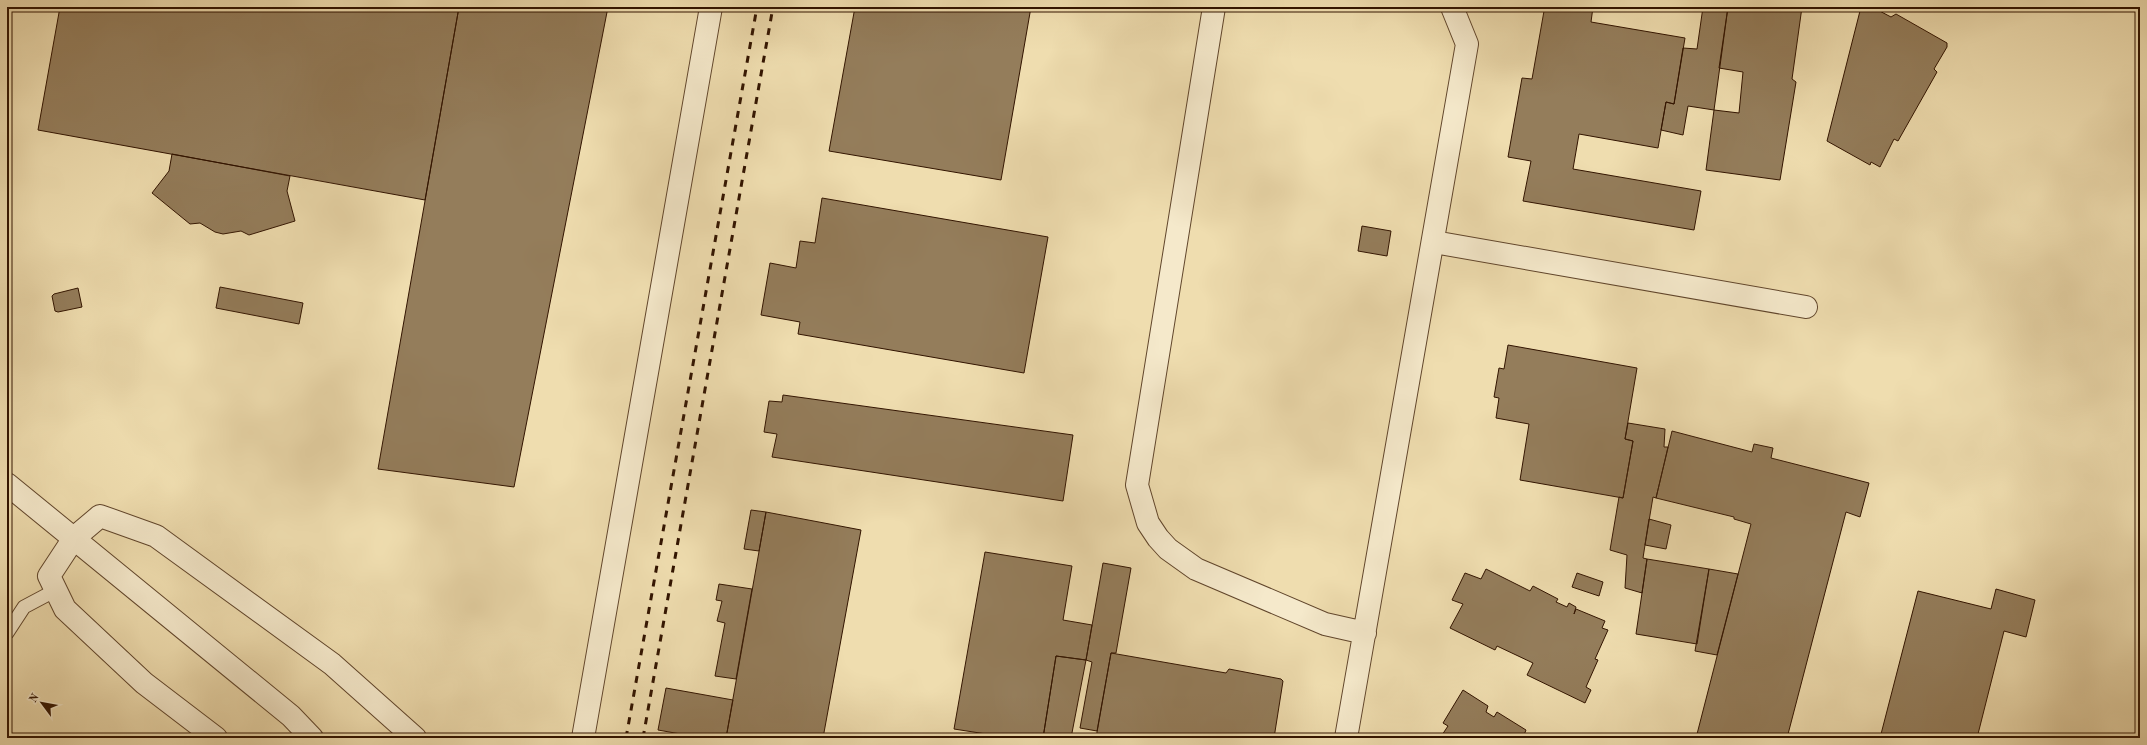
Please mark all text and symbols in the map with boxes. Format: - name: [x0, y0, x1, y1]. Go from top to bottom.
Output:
- north arrow: [22, 683, 62, 723]
- text: N: [28, 692, 42, 705]

